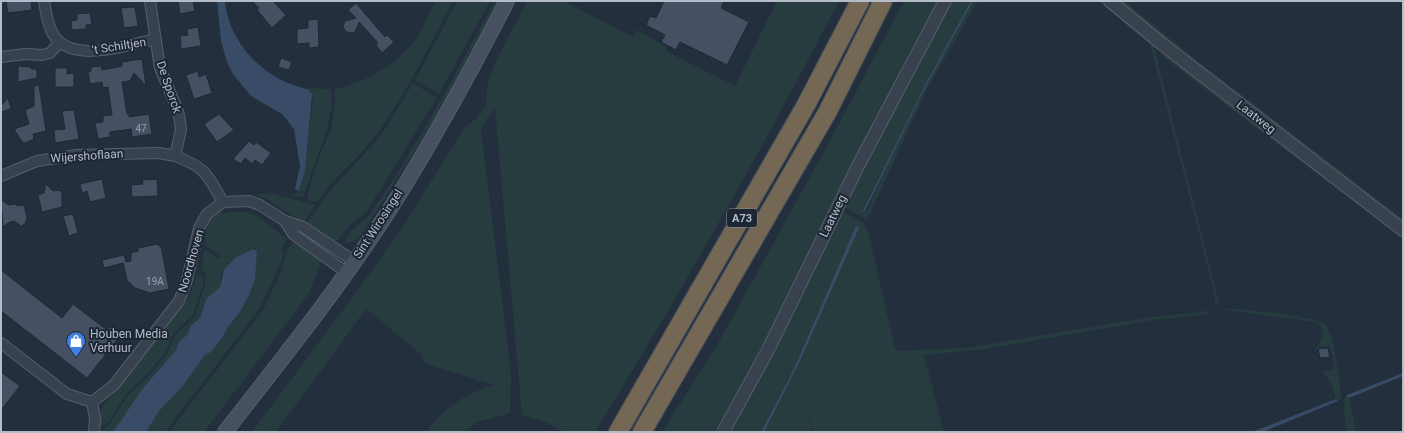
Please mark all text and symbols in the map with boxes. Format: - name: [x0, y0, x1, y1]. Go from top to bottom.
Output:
- street label: 't Schiltjen: [91, 35, 147, 57]
- street label: De Sporck: [154, 59, 185, 116]
- street label: Laatweg: [1234, 97, 1278, 137]
- house number: 47: [135, 123, 147, 134]
- street label: Wijershoflaan: [50, 146, 124, 166]
- street label: Sint Wirosingel: [350, 187, 406, 261]
- street label: Laatweg: [817, 192, 849, 240]
- road number: A73: [727, 209, 757, 227]
- street label: Noordhoven: [175, 228, 207, 294]
- house number: 19A: [146, 276, 164, 287]
- place label: Houben Media Verhuur: [90, 327, 168, 355]
- shop icon: Houben Media Verhuur: [65, 330, 87, 358]

